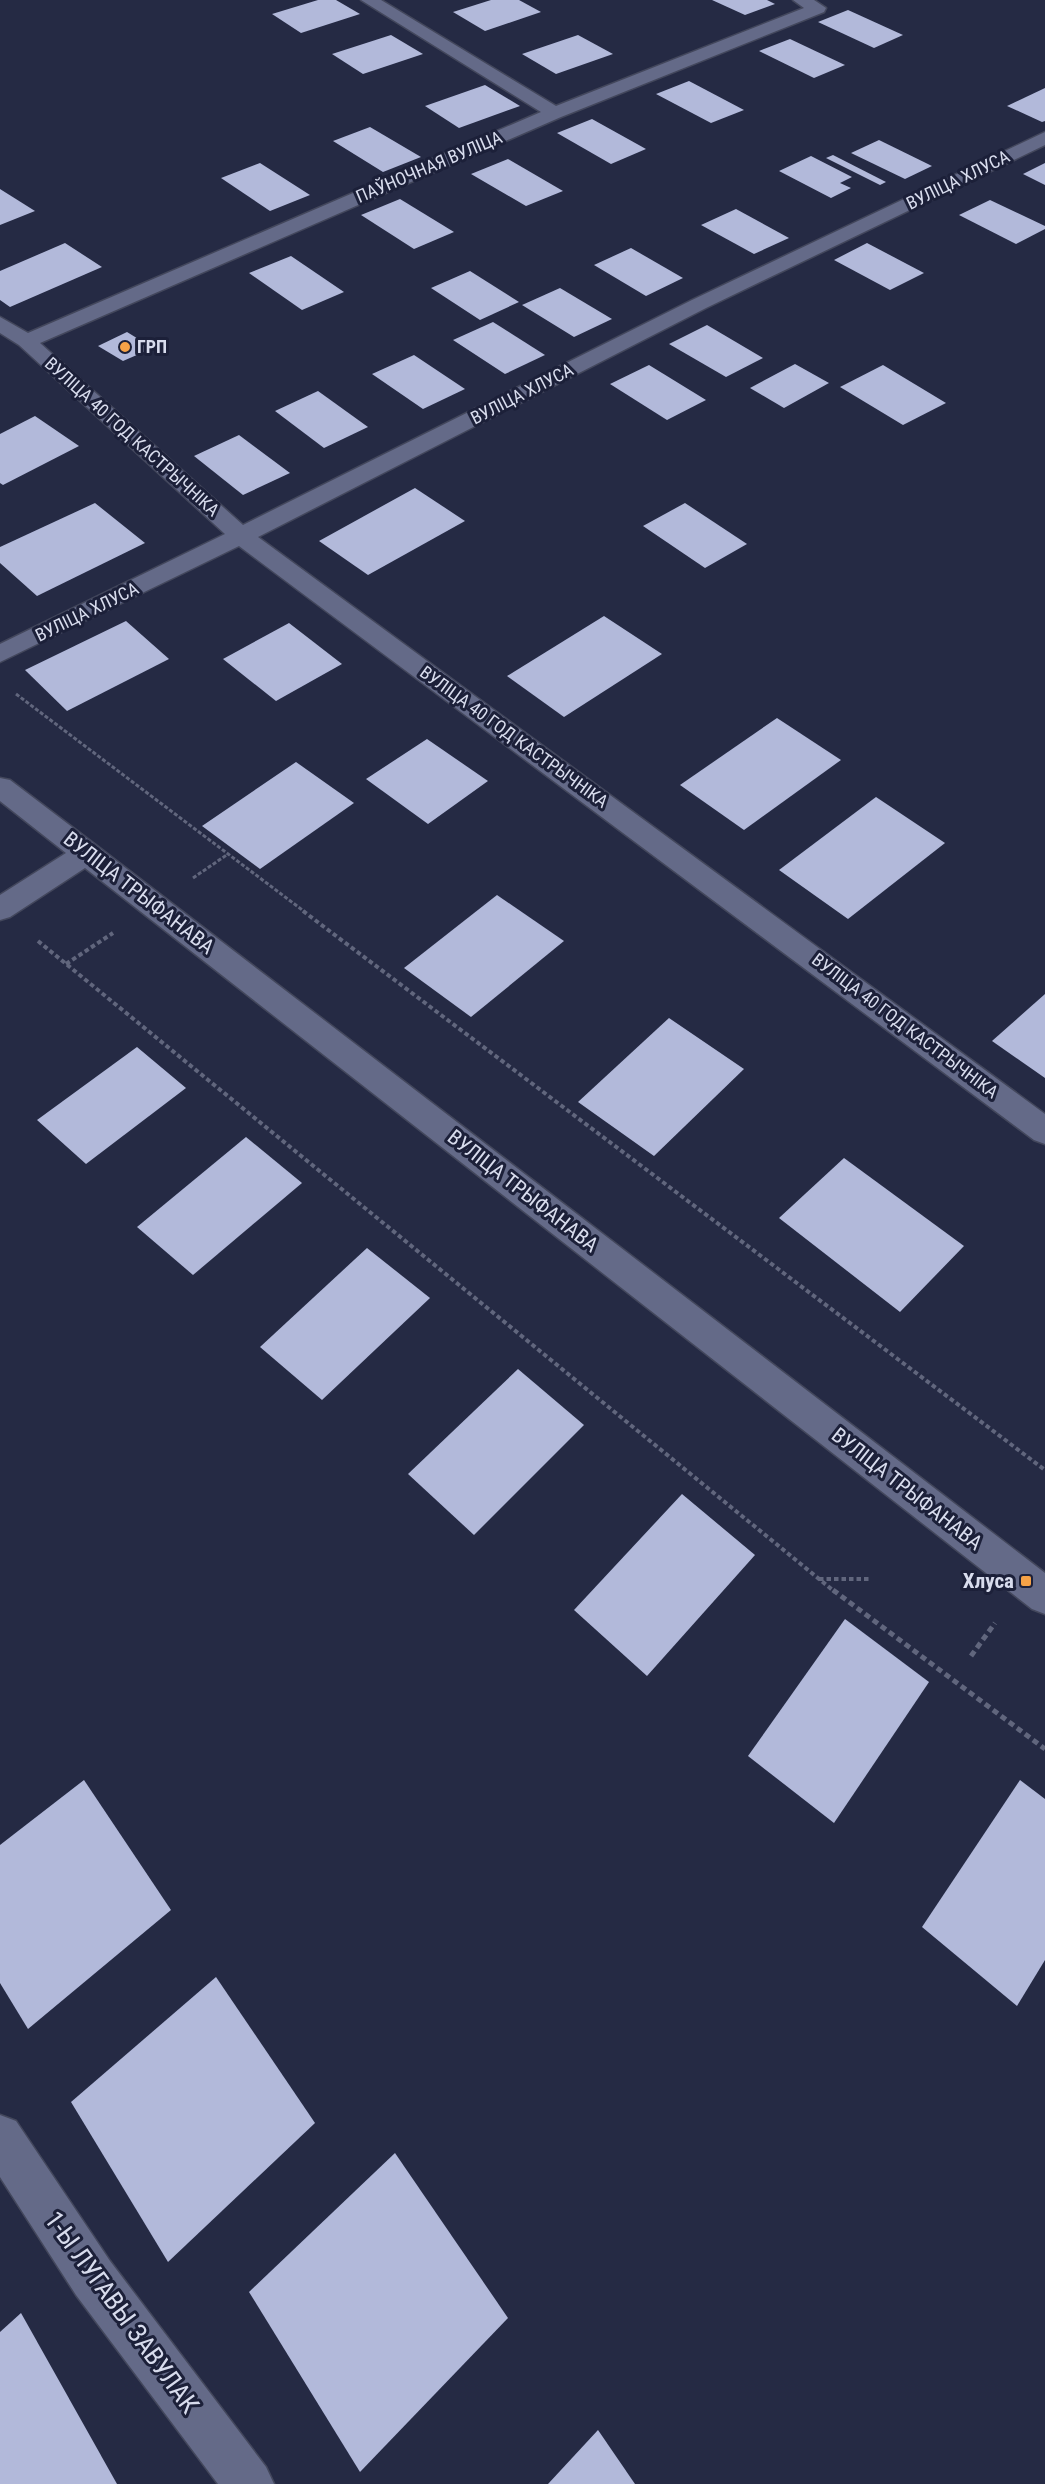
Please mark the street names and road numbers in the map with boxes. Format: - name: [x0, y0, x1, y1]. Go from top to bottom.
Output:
- street label: ПАЎНОЧНАЯ ВУЛІЦА: [352, 126, 506, 207]
- street label: ВУЛІЦА ХЛУСА: [903, 145, 1013, 214]
- street label: ВУЛІЦА 40 ГОД КАСТРЫЧНІКА: [41, 353, 224, 521]
- street label: ВУЛІЦА ХЛУСА: [467, 358, 577, 428]
- street label: ВУЛІЦА ХЛУСА: [32, 577, 142, 646]
- street label: ВУЛІЦА 40 ГОД КАСТРЫЧНІКА: [416, 661, 613, 812]
- street label: ВУЛІЦА ТРЫФАНАВА: [59, 827, 219, 959]
- street label: ВУЛІЦА 40 ГОД КАСТРЫЧНІКА: [808, 949, 1003, 1103]
- street label: ВУЛІЦА ТРЫФАНАВА: [443, 1125, 603, 1257]
- street label: ВУЛІЦА ТРЫФАНАВА: [827, 1423, 987, 1555]
- street label: 1-Ы ЛУГАВЫ ЗАВУЛАК: [39, 2205, 206, 2419]

